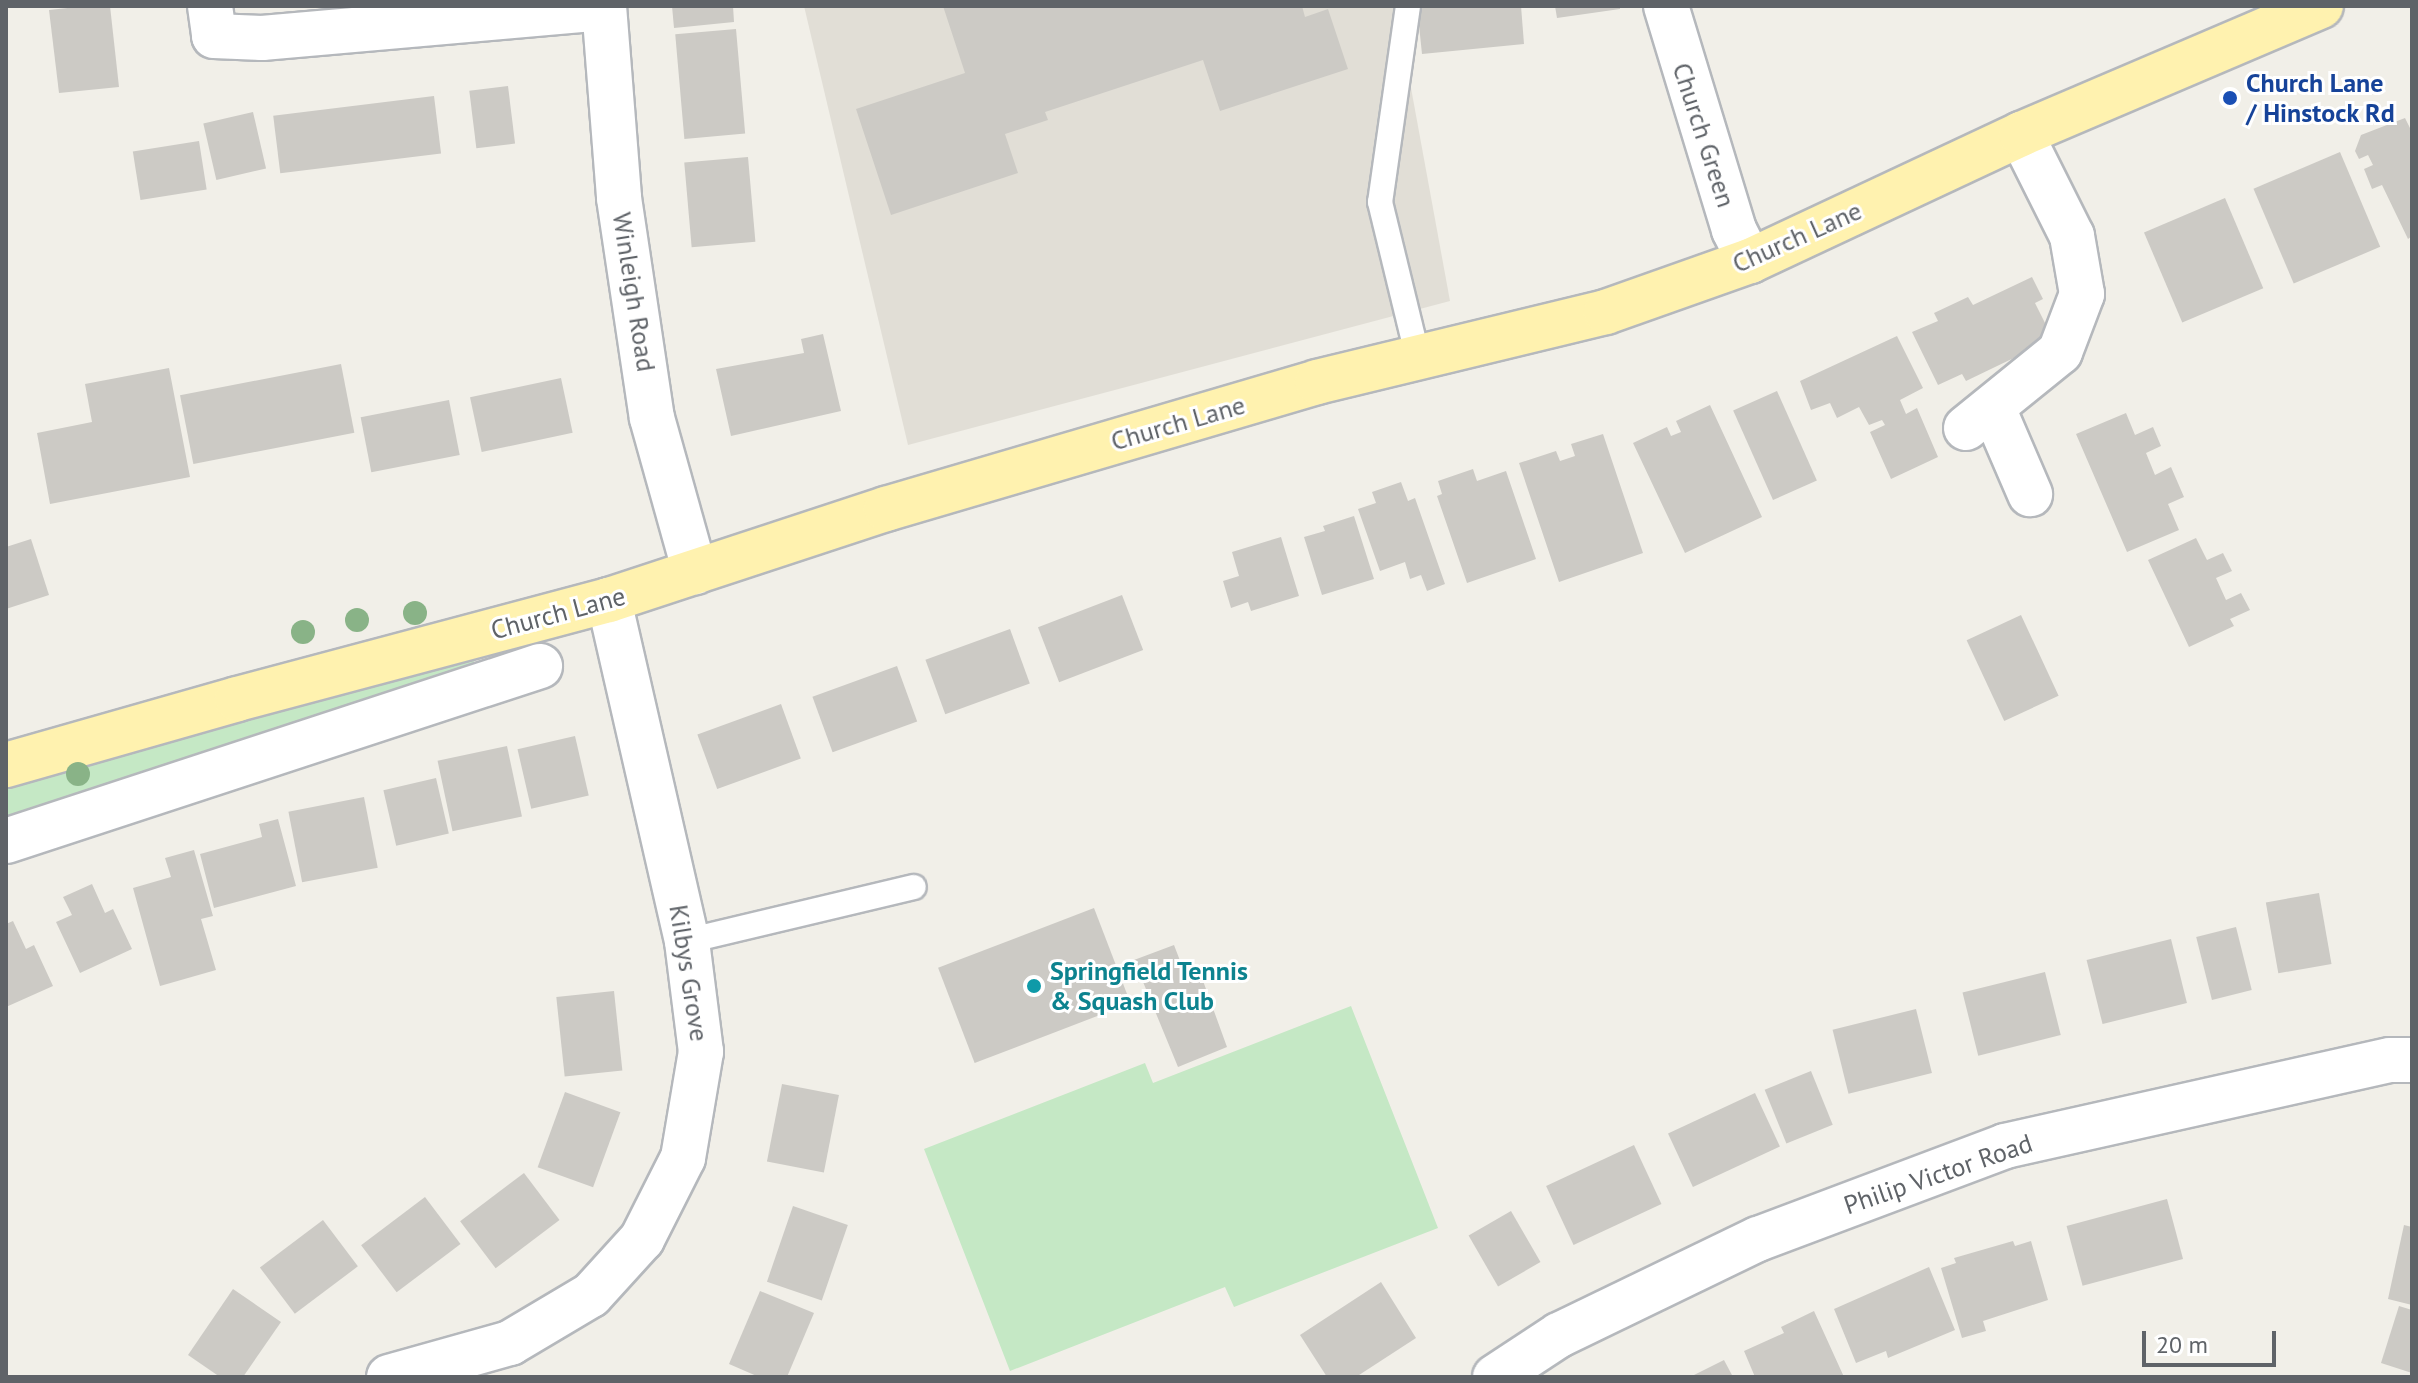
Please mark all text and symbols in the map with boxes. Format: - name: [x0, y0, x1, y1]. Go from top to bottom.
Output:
- street label: Church Green: [1666, 59, 1742, 211]
- place label: Church Lane / Hinstock Rd: [2246, 67, 2395, 128]
- marker: Church Lane / Hinstock Rd: [2221, 89, 2239, 107]
- street label: Church Lane: [1728, 195, 1866, 279]
- street label: Winleigh Road: [606, 210, 662, 374]
- street label: Church Lane: [1107, 389, 1249, 457]
- street label: Church Lane: [487, 580, 629, 646]
- street label: Kilbys Grove: [663, 902, 715, 1044]
- place label: Springfield Tennis & Squash Club: [1050, 955, 1249, 1016]
- marker: Springfield Tennis & Squash Club: [1025, 977, 1043, 995]
- street label: Philip Victor Road: [1839, 1127, 2037, 1221]
- scale bar: [2146, 1315, 2280, 1365]
- text: 20 m: [2156, 1329, 2208, 1360]

